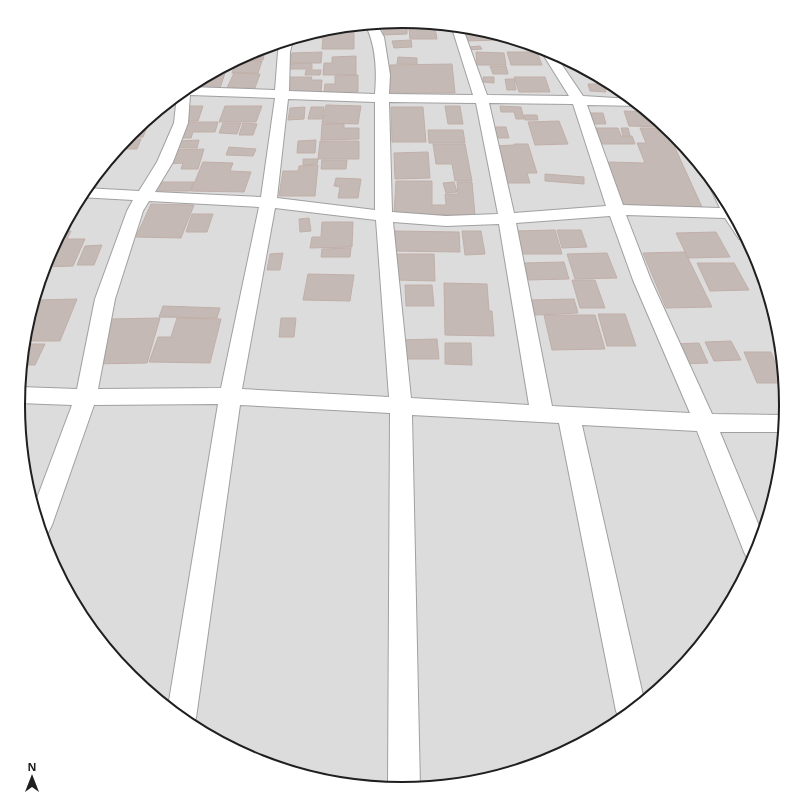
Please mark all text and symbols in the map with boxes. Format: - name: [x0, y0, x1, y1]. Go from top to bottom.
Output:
- north arrow: [12, 757, 52, 797]
- text: N: [28, 759, 36, 774]

